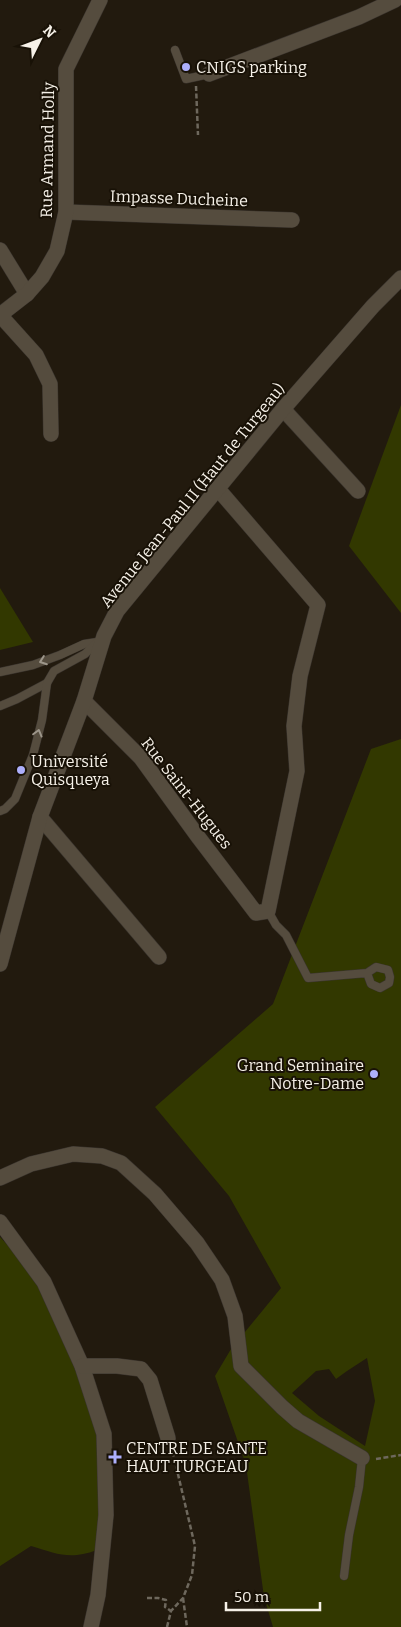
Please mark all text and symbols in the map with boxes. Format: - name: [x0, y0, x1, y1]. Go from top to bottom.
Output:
- north arrow: [15, 15, 65, 65]
- text: N: [39, 22, 59, 41]
- place label: CNIGS parking: [196, 58, 307, 77]
- marker: CNIGS parking: [180, 61, 192, 73]
- street label: Rue Armand Holly: [37, 81, 58, 218]
- street label: Impasse Ducheine: [110, 187, 248, 210]
- street label: Avenue Jean-Paul II (Haut de Turgeau): [96, 379, 289, 611]
- one-way arrow: [40, 656, 48, 666]
- one-way arrow: [33, 730, 43, 738]
- street label: Rue Saint-Hugues: [137, 734, 236, 853]
- place label: Université Quisqueya: [31, 752, 110, 789]
- marker: Université Quisqueya: [15, 764, 27, 776]
- place label: Grand Seminaire Notre-Dame: [237, 1056, 364, 1093]
- marker: Grand Seminaire Notre-Dame: [368, 1068, 380, 1080]
- place label: CENTRE DE SANTE HAUT TURGEAU: [126, 1439, 267, 1476]
- marker: CENTRE DE SANTE HAUT TURGEAU: [108, 1450, 122, 1464]
- scale bar: [226, 1580, 320, 1612]
- text: 50 m: [234, 1588, 270, 1606]

